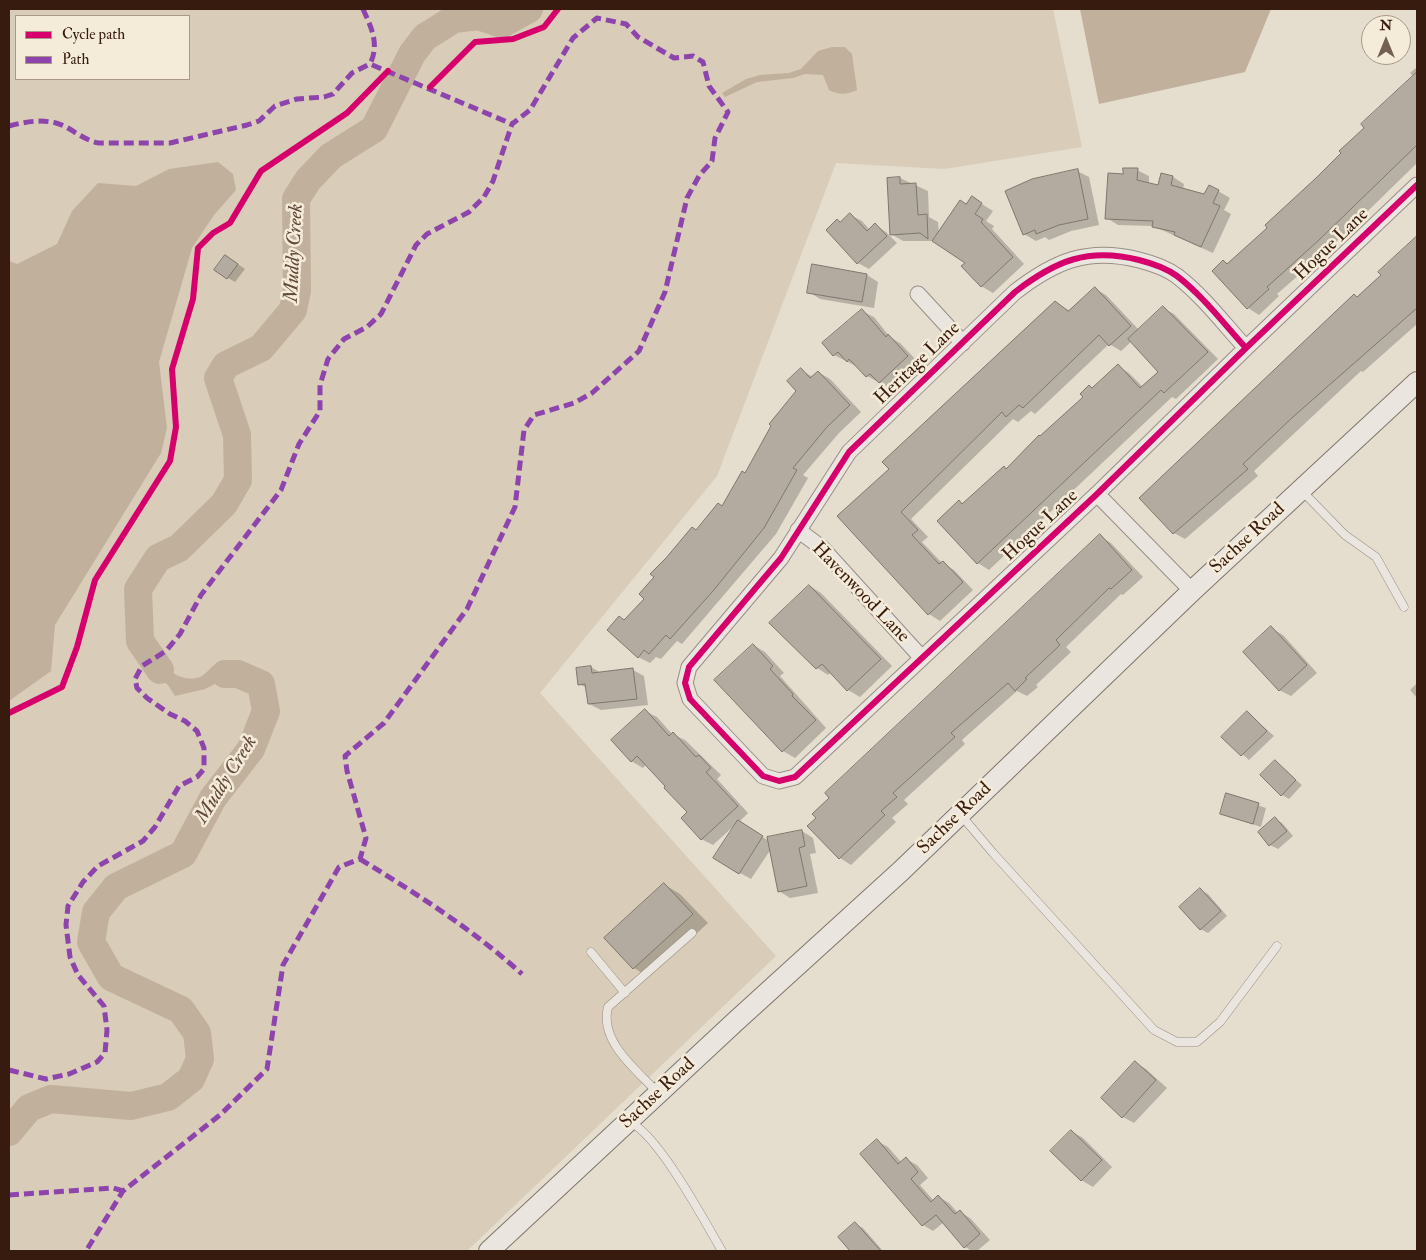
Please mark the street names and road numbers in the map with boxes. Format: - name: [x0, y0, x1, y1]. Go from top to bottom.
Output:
- street label: Hogue Lane: [1290, 204, 1374, 286]
- street label: Heritage Lane: [871, 318, 965, 410]
- street label: Hogue Lane: [998, 485, 1084, 567]
- street label: Sachse Road: [1206, 499, 1290, 579]
- street label: Havenwood Lane: [806, 538, 914, 648]
- street label: Sachse Road: [913, 778, 997, 860]
- street label: Sachse Road: [616, 1054, 700, 1134]

